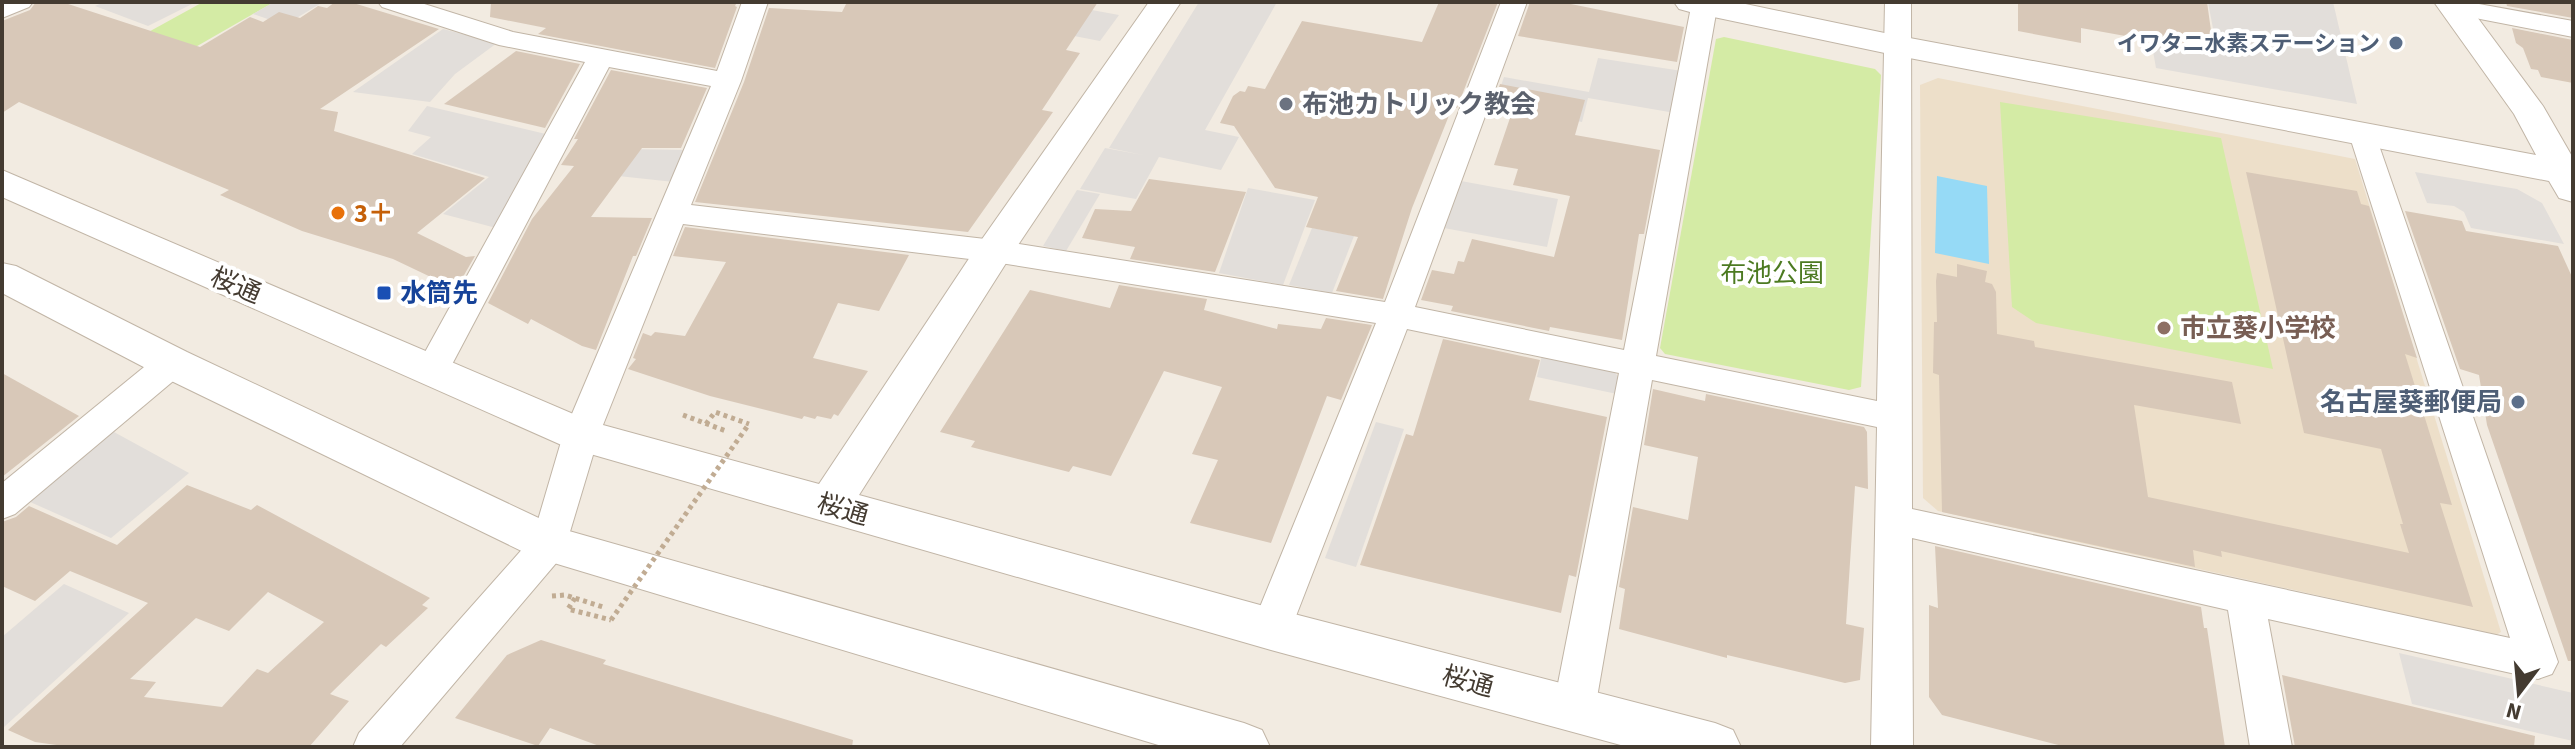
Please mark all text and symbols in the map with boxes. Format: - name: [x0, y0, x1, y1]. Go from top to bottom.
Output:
- place label: イワタニ水素ステーション: [2116, 28, 2380, 60]
- marker: イワタニ水素ステーション: [2387, 34, 2405, 52]
- place label: 布池カトリック教会: [1302, 86, 1536, 123]
- marker: 布池カトリック教会: [1277, 95, 1295, 113]
- place label: 3＋: [354, 195, 394, 232]
- marker: 3＋: [329, 204, 347, 222]
- park label: 布池公園: [1720, 255, 1824, 292]
- street label: 桜通: [205, 258, 267, 313]
- place label: 水筒先: [400, 275, 478, 312]
- marker: 水筒先: [375, 284, 393, 302]
- place label: 市立葵小学校: [2180, 310, 2336, 347]
- marker: 市立葵小学校: [2155, 319, 2173, 337]
- place label: 名古屋葵郵便局: [2320, 384, 2502, 421]
- marker: 名古屋葵郵便局: [2509, 393, 2527, 411]
- street label: 桜通: [813, 485, 873, 534]
- north arrow: [2479, 653, 2559, 733]
- street label: 桜通: [1438, 657, 1498, 706]
- text: N: [2502, 694, 2525, 729]

